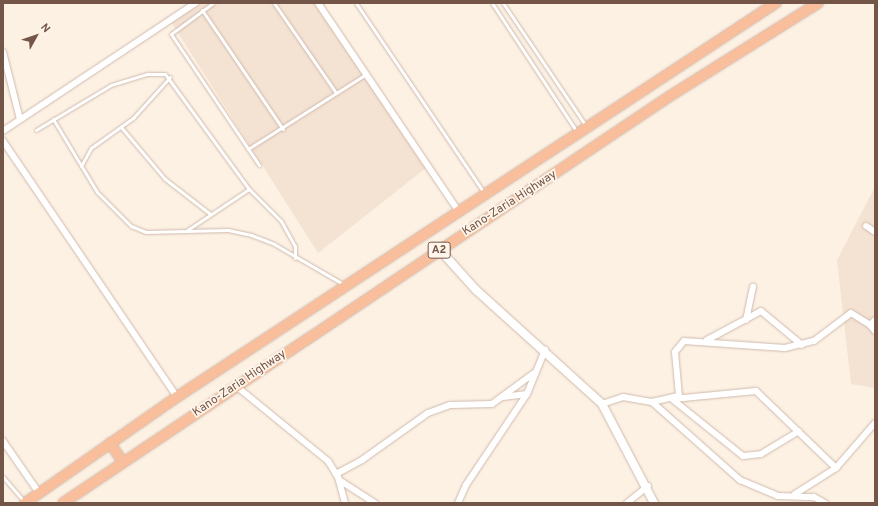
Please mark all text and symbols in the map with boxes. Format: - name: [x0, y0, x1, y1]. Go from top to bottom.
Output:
- north arrow: [16, 16, 56, 56]
- text: N: [37, 21, 53, 36]
- street label: Kano-Zaria Highway: [460, 168, 560, 240]
- road number: A2: [427, 241, 451, 259]
- street label: Kano-Zaria Highway: [191, 347, 289, 421]

